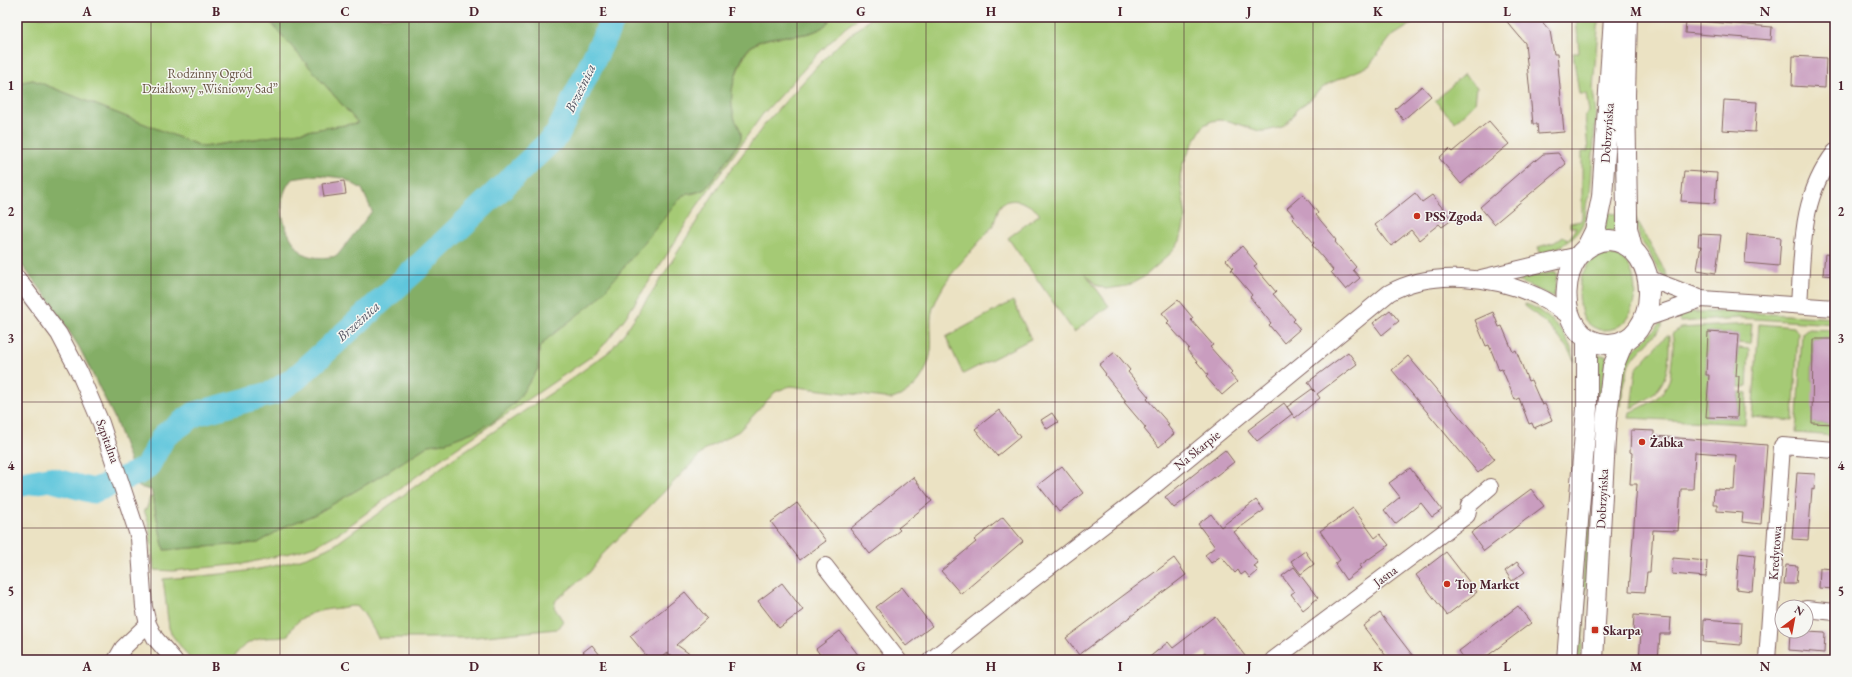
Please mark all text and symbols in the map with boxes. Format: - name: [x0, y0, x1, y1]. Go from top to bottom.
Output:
- text: A: [81, 3, 92, 20]
- text: B: [212, 3, 220, 20]
- text: C: [340, 3, 350, 20]
- text: D: [469, 3, 479, 20]
- text: E: [599, 3, 607, 20]
- text: F: [728, 3, 736, 20]
- text: G: [856, 3, 866, 20]
- text: H: [986, 3, 997, 20]
- text: I: [1118, 3, 1123, 20]
- text: J: [1245, 3, 1252, 20]
- text: K: [1373, 3, 1384, 20]
- text: L: [1503, 3, 1511, 20]
- text: M: [1630, 3, 1642, 20]
- text: N: [1760, 3, 1771, 20]
- water label: Brzeźnica: [560, 61, 600, 116]
- park label: Rodzinny Ogród Działkowy „Wiśniowy Sad”: [142, 65, 278, 97]
- text: 1: [8, 77, 15, 94]
- text: 1: [1838, 77, 1845, 94]
- street label: Dobrzyńska: [1596, 102, 1618, 164]
- text: 2: [8, 203, 15, 220]
- text: 2: [1838, 203, 1845, 220]
- place label: PSS Zgoda: [1425, 208, 1483, 225]
- marker: PSS Zgoda: [1412, 211, 1422, 221]
- water label: Brzeźnica: [332, 297, 383, 346]
- text: 3: [8, 330, 15, 347]
- text: 3: [1838, 330, 1845, 347]
- street label: Szpitalna: [92, 417, 124, 466]
- street label: Na Skarpie: [1170, 426, 1224, 474]
- place label: Żabka: [1650, 434, 1683, 451]
- marker: Żabka: [1637, 437, 1647, 447]
- text: 4: [8, 457, 15, 474]
- text: 4: [1838, 457, 1845, 474]
- street label: Dobrzyńska: [1592, 468, 1612, 530]
- street label: Kredytowa: [1765, 524, 1785, 581]
- street label: Jasna: [1369, 561, 1401, 591]
- place label: Top Market: [1455, 576, 1520, 593]
- marker: Top Market: [1442, 579, 1452, 589]
- text: 5: [8, 583, 14, 600]
- text: 5: [1838, 583, 1844, 600]
- north arrow: [1774, 599, 1814, 639]
- text: N: [1792, 602, 1807, 619]
- place label: Skarpa: [1603, 622, 1641, 639]
- marker: Skarpa: [1590, 625, 1600, 635]
- text: A: [81, 658, 92, 675]
- text: B: [212, 658, 220, 675]
- text: C: [340, 658, 350, 675]
- text: D: [469, 658, 479, 675]
- text: E: [599, 658, 607, 675]
- text: F: [728, 658, 736, 675]
- text: G: [856, 658, 866, 675]
- text: H: [986, 658, 997, 675]
- text: I: [1118, 658, 1123, 675]
- text: J: [1245, 658, 1252, 675]
- text: K: [1373, 658, 1384, 675]
- text: L: [1503, 658, 1511, 675]
- text: M: [1630, 658, 1642, 675]
- text: N: [1760, 658, 1771, 675]

